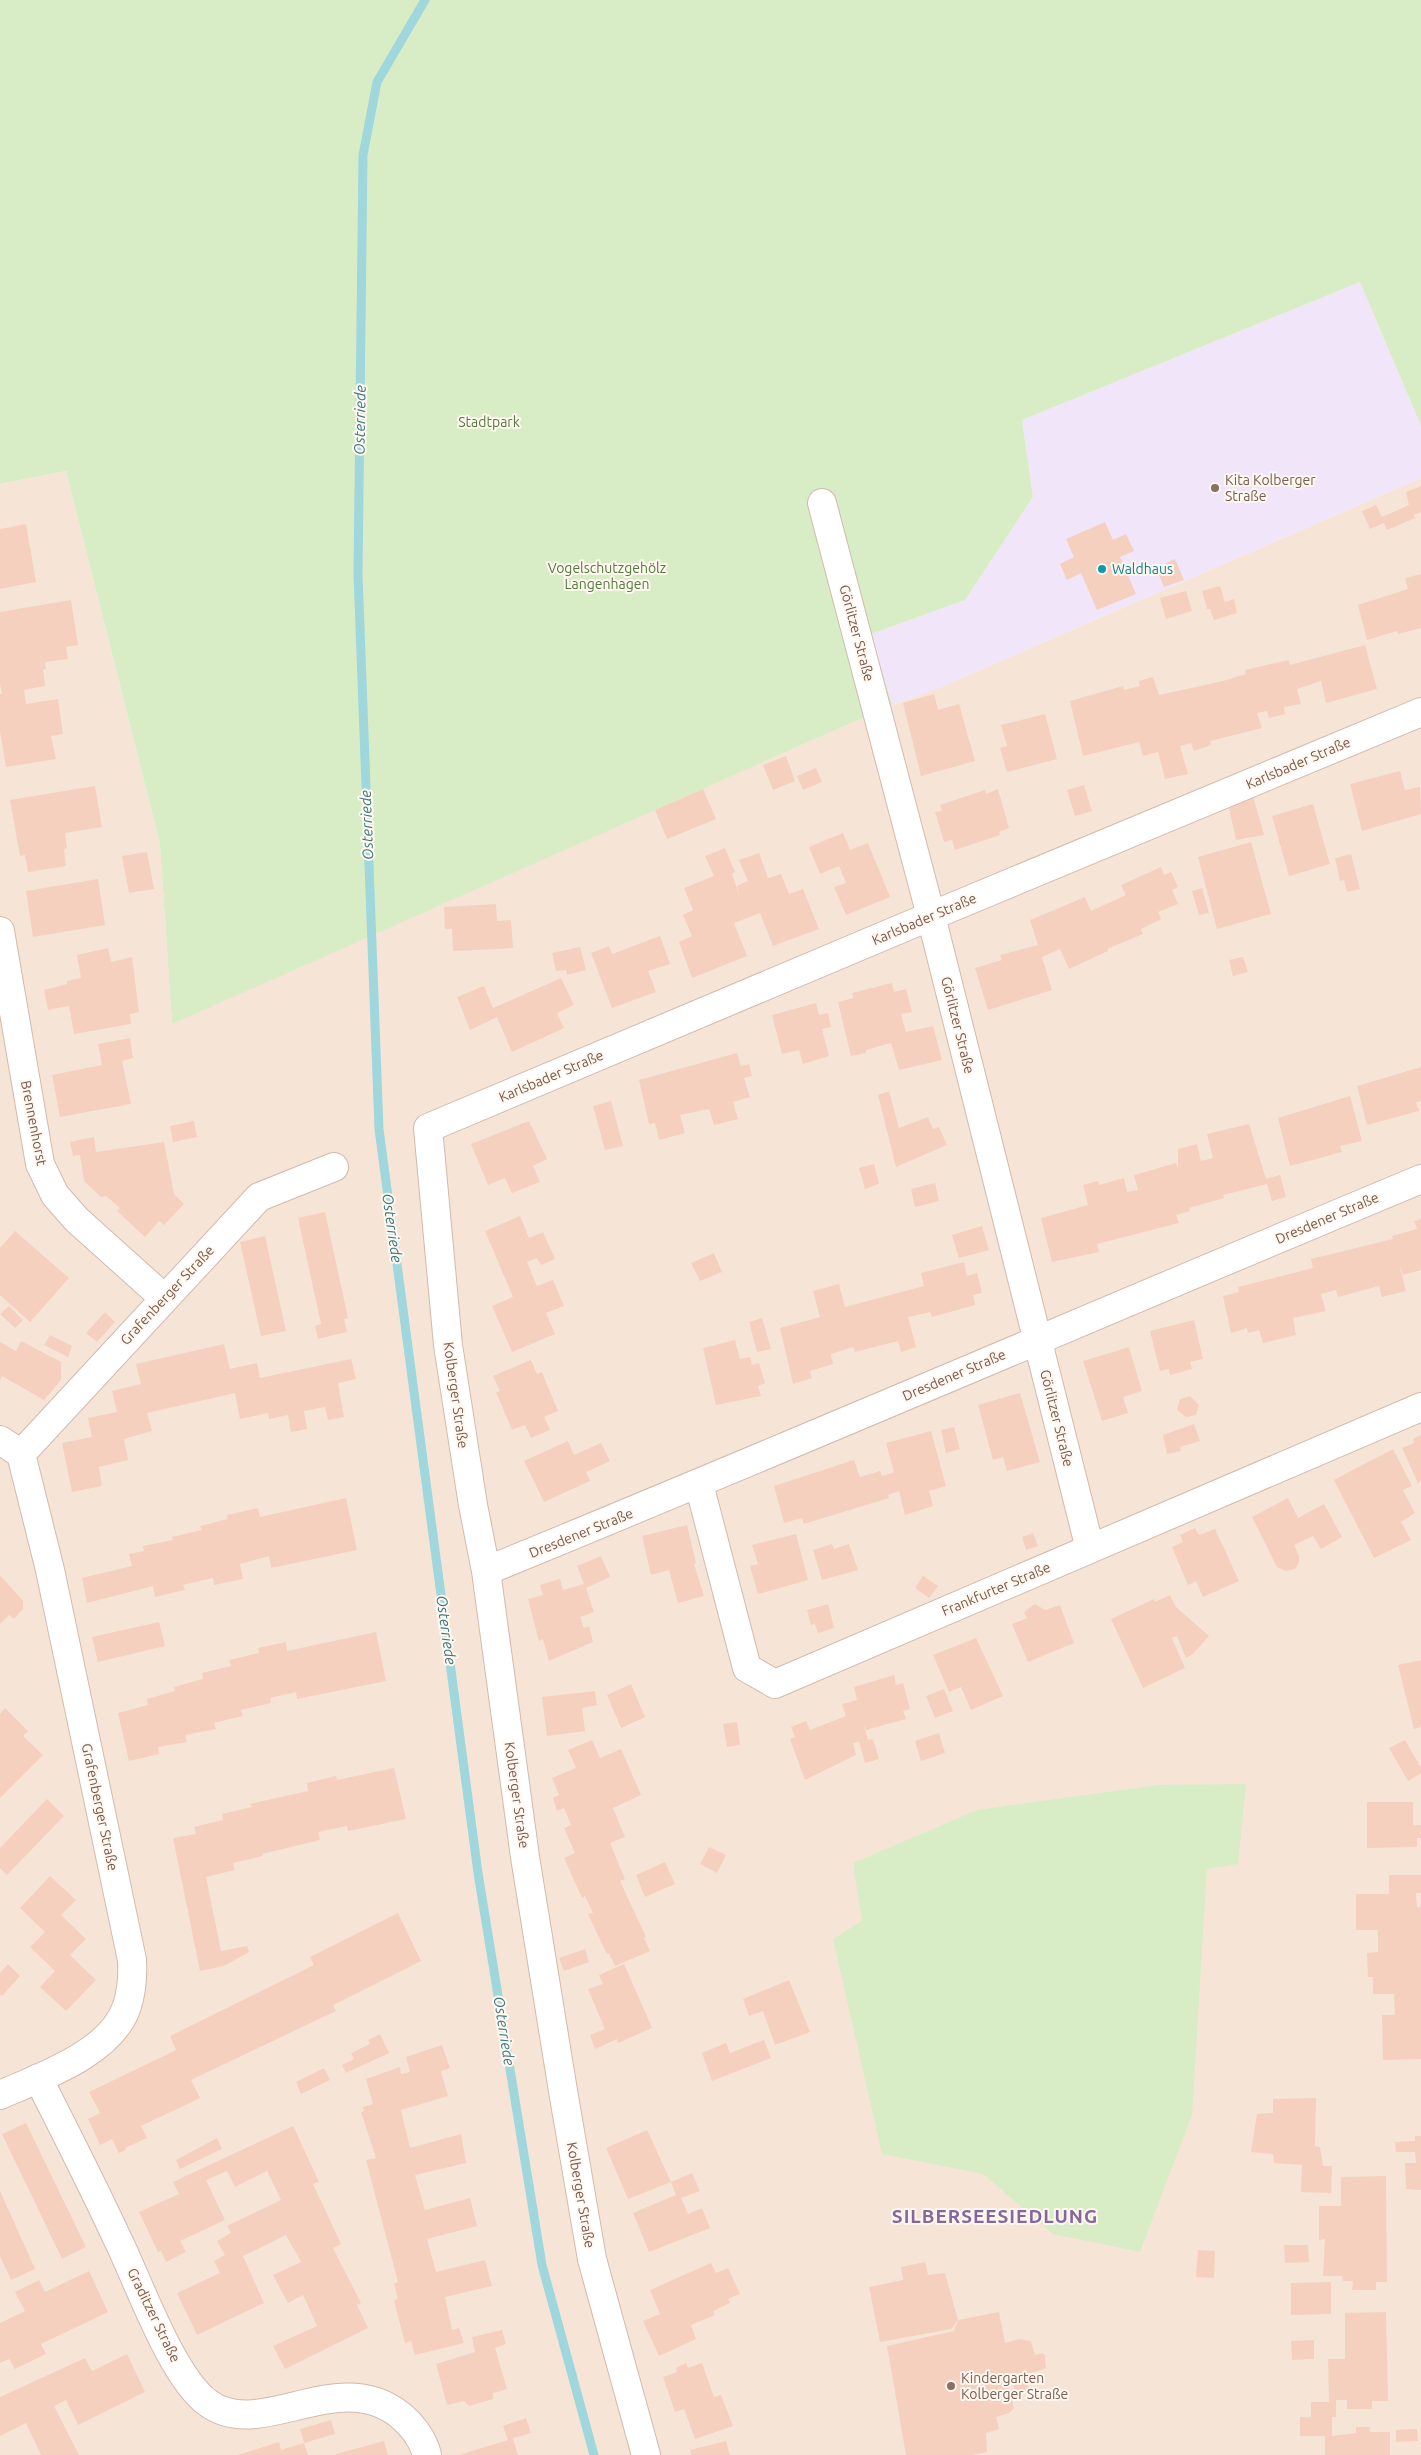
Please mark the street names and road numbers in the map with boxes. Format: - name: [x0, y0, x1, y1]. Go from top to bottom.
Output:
- street label: Görlitzer Straße: [836, 583, 878, 683]
- street label: Karlsbader Straße: [1243, 734, 1353, 792]
- street label: Karlsbader Straße: [869, 890, 979, 948]
- street label: Görlitzer Straße: [938, 975, 978, 1075]
- street label: Karlsbader Straße: [496, 1047, 606, 1105]
- street label: Brennenhorst: [18, 1079, 50, 1168]
- street label: Dresdener Straße: [1273, 1189, 1381, 1247]
- street label: Grafenberger Straße: [117, 1242, 217, 1348]
- street label: Kolberger Straße: [441, 1341, 471, 1449]
- street label: Dresdener Straße: [900, 1346, 1008, 1404]
- street label: Görlitzer Straße: [1037, 1368, 1077, 1468]
- street label: Dresdener Straße: [527, 1505, 635, 1561]
- street label: Frankfurter Straße: [939, 1559, 1053, 1619]
- street label: Kolberger Straße: [502, 1741, 532, 1849]
- street label: Grafenberger Straße: [79, 1742, 121, 1872]
- street label: Kolberger Straße: [564, 2141, 598, 2249]
- street label: Graditzer Straße: [124, 2265, 184, 2365]

